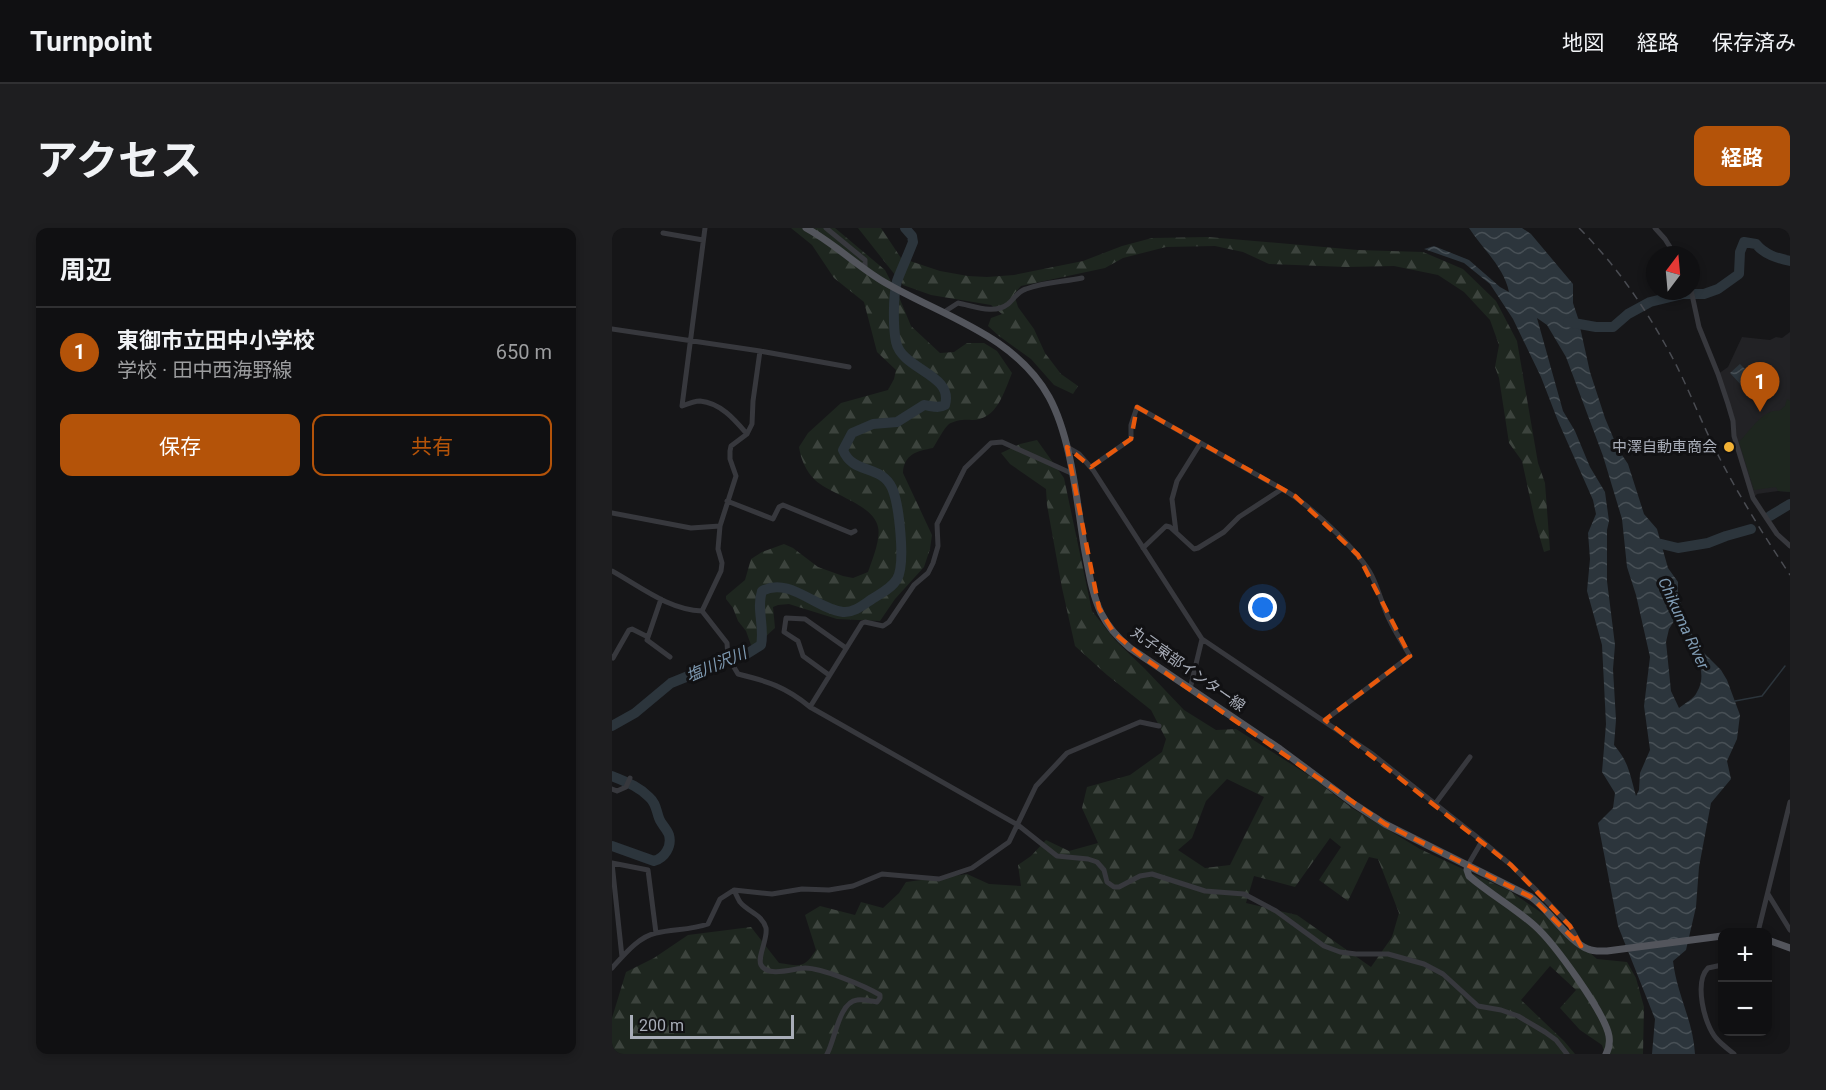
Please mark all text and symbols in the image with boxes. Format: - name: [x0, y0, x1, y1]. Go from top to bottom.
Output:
- text: Turnpoint: [30, 25, 152, 58]
- text: 地図: [1562, 31, 1604, 55]
- text: 経路: [1637, 31, 1679, 55]
- text: 保存済み: [1712, 31, 1796, 55]
- button: 経路: [1694, 126, 1790, 186]
- text: アクセス: [36, 136, 202, 185]
- north arrow: [1646, 246, 1700, 300]
- text: 周辺: [60, 255, 112, 285]
- text: 東御市立田中小学校: [117, 328, 315, 353]
- text: 1: [74, 340, 85, 364]
- text: 650 m: [496, 340, 552, 364]
- text: 学校 · 田中西海野線: [117, 358, 292, 382]
- pin: 1: [1740, 362, 1780, 412]
- button: 保存: [60, 414, 300, 476]
- button: 共有: [312, 414, 552, 476]
- place label: 中澤自動車商会: [1612, 438, 1717, 456]
- marker: 中澤自動車商会: [1722, 440, 1736, 454]
- water label: Chikuma River: [1654, 574, 1713, 673]
- your location: [1248, 593, 1277, 622]
- street label: 丸子東部インター線: [1128, 623, 1248, 715]
- water label: 塩川沢川: [683, 642, 751, 686]
- map controls: [1718, 928, 1772, 1036]
- button: +: [1718, 928, 1772, 982]
- button: −: [1718, 982, 1772, 1036]
- scale bar: [630, 1012, 794, 1040]
- text: 200 m: [639, 1016, 684, 1035]

